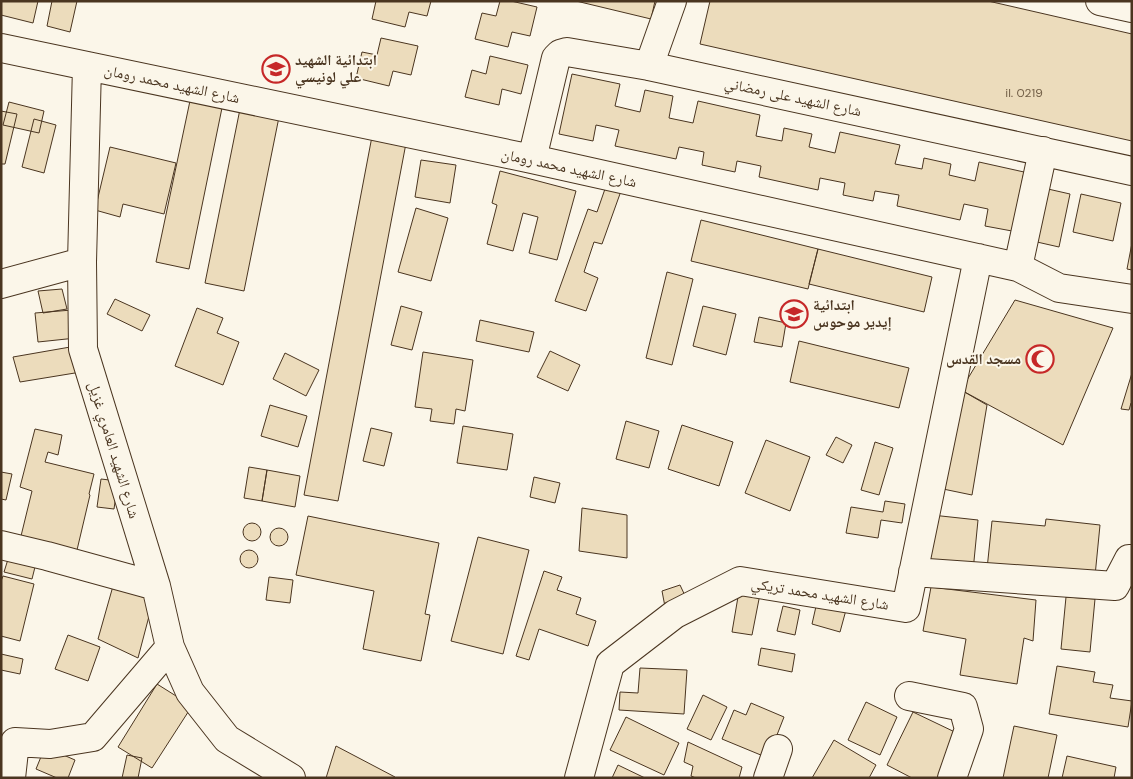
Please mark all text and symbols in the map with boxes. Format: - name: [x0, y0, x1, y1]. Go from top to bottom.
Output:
- place label: ابتدائية الشهيد علي لونيسي: [295, 50, 377, 89]
- school or university icon: ابتدائية الشهيد علي لونيسي: [261, 54, 291, 84]
- street label: شارع الشهيد محمد رومان: [103, 60, 242, 108]
- street label: شارع الشهيد على رمضاني: [722, 73, 863, 123]
- house number: il. 0219: [1005, 85, 1043, 101]
- street label: شارع الشهيد محمد رومان: [500, 144, 639, 192]
- place label: ابتدائية إيدير موحوس: [813, 295, 892, 332]
- school or university icon: ابتدائية إيدير موحوس: [779, 299, 809, 329]
- mosque icon: مسجد القدس: [1025, 344, 1055, 374]
- place label: مسجد القدس: [946, 349, 1021, 369]
- street label: شارع الشهيد العامري غزيل: [82, 379, 144, 521]
- street label: شارع الشهيد محمد تريكي: [749, 573, 890, 617]

